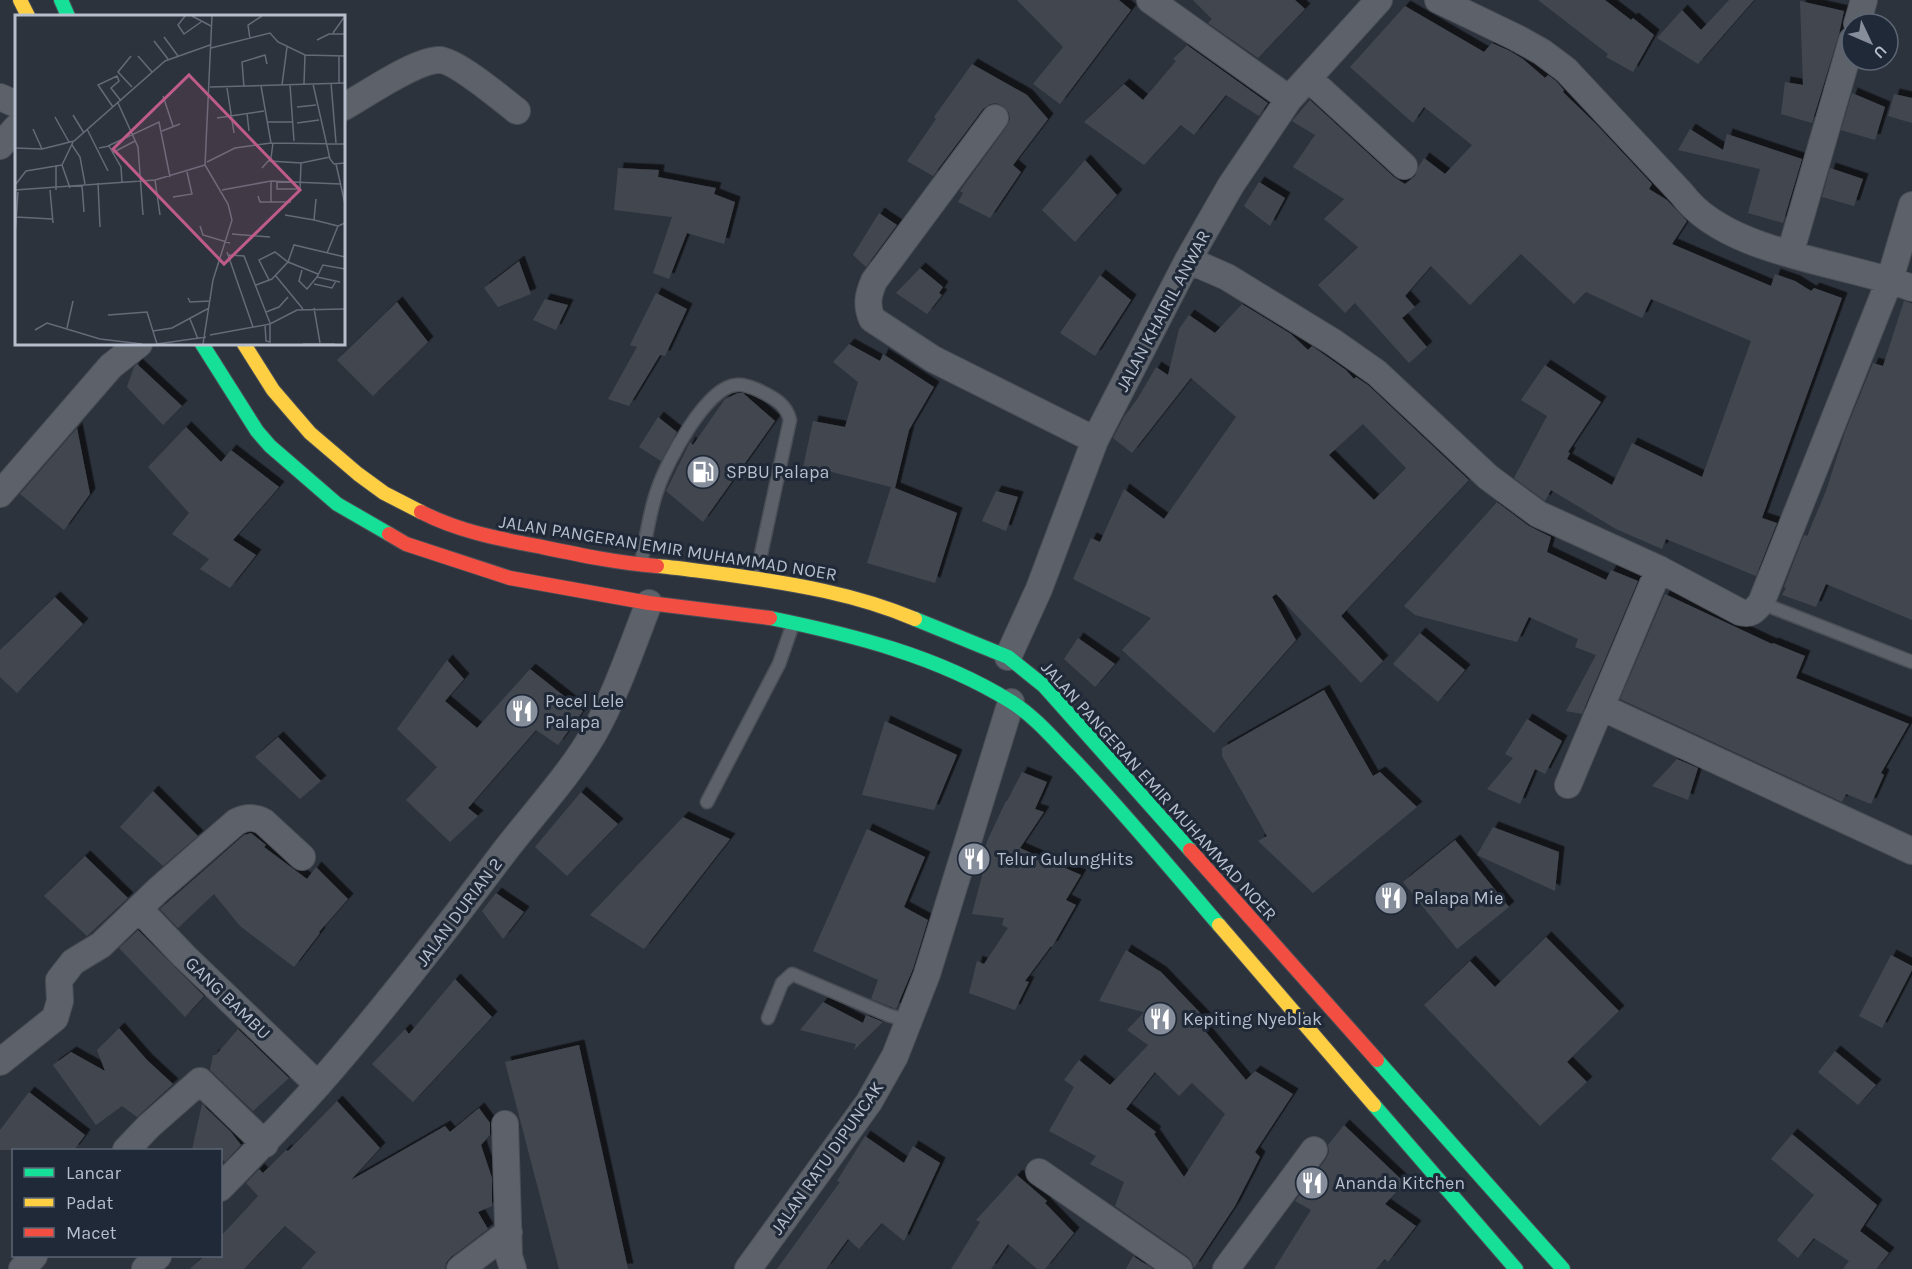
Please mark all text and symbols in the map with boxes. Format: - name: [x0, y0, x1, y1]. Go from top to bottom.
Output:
- north arrow: [1840, 12, 1900, 72]
- inset map: [15, 15, 345, 345]
- text: U: [1870, 42, 1891, 63]
- street label: JALAN KHAIRIL ANWAR: [1111, 227, 1215, 395]
- fuel station icon: SPBU Palapa: [685, 454, 721, 490]
- place label: SPBU Palapa: [726, 461, 829, 483]
- street label: JALAN PANGERAN EMIR MUHAMMAD NOER: [498, 510, 838, 586]
- street label: JALAN PANGERAN EMIR MUHAMMAD NOER: [1037, 657, 1281, 925]
- place label: Pecel Lele Palapa: [545, 690, 624, 733]
- restaurant icon: Pecel Lele Palapa: [504, 693, 540, 729]
- restaurant icon: Telur GulungHits: [956, 841, 992, 877]
- place label: Telur GulungHits: [997, 848, 1134, 870]
- street label: JALAN DURIAN 2: [411, 853, 507, 971]
- restaurant icon: Palapa Mie: [1373, 880, 1409, 916]
- place label: Palapa Mie: [1414, 887, 1503, 909]
- street label: GANG BAMBU: [181, 952, 275, 1044]
- restaurant icon: Kepiting Nyeblak: [1142, 1001, 1178, 1037]
- place label: Kepiting Nyeblak: [1183, 1008, 1322, 1030]
- street label: JALAN RATU DIPUNCAK: [766, 1077, 888, 1239]
- legend: [12, 1149, 222, 1257]
- text: Lancar: [66, 1162, 121, 1184]
- restaurant icon: Ananda Kitchen: [1294, 1165, 1330, 1201]
- place label: Ananda Kitchen: [1335, 1172, 1465, 1194]
- text: Padat: [66, 1192, 113, 1214]
- text: Macet: [66, 1222, 117, 1244]

